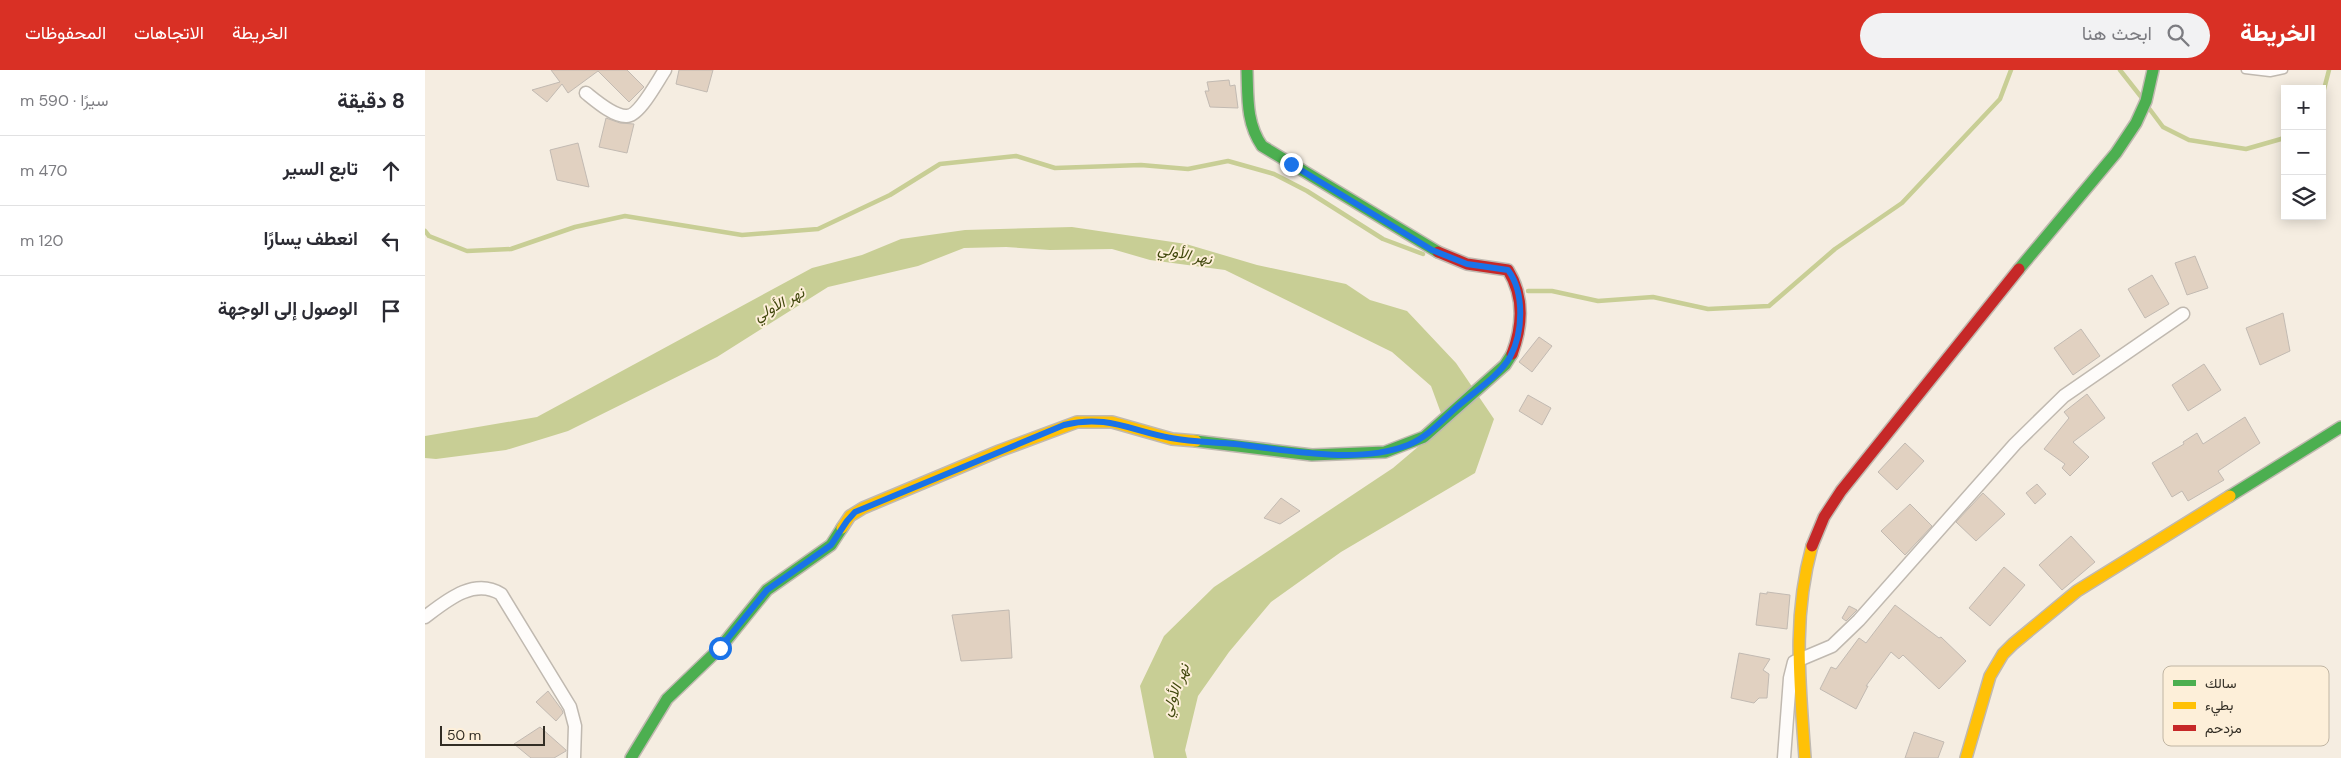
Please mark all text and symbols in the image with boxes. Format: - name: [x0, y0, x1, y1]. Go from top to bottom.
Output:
- search box: [1860, 13, 2210, 58]
- text: الخريطة: [2240, 17, 2316, 48]
- text: المحفوظات: [25, 21, 106, 45]
- text: الاتجاهات: [134, 21, 204, 45]
- text: الخريطة: [232, 21, 288, 45]
- text: ابحث هنا: [2082, 21, 2152, 46]
- icon: search: [2164, 21, 2192, 49]
- map controls: [2281, 85, 2326, 220]
- button: +: [2281, 85, 2326, 130]
- text: 8 دقيقة: [337, 87, 405, 115]
- text: سيرًا · 590 m: [20, 90, 108, 111]
- button: −: [2281, 130, 2326, 175]
- route end: [1280, 153, 1303, 176]
- text: تابع السير: [283, 156, 358, 181]
- icon: ahead: [377, 157, 405, 185]
- text: 470 m: [20, 160, 68, 181]
- button: layers: [2281, 175, 2326, 220]
- text: انعطف يسارًا: [264, 226, 358, 251]
- icon: left: [377, 227, 405, 255]
- text: 120 m: [20, 230, 64, 251]
- water label: نهر الأولي: [1156, 239, 1214, 272]
- water label: نهر الأولي: [750, 282, 809, 327]
- text: الوصول إلى الوجهة: [218, 296, 358, 321]
- icon: arrive: [377, 297, 405, 325]
- route start: [709, 637, 732, 660]
- water label: نهر الأولي: [1156, 660, 1196, 720]
- legend: [2163, 666, 2329, 746]
- text: سالك: [2205, 674, 2236, 692]
- text: بطيء: [2205, 696, 2233, 717]
- text: مزدحم: [2205, 719, 2242, 737]
- scale bar: [440, 723, 545, 746]
- text: 50 m: [447, 726, 481, 744]

